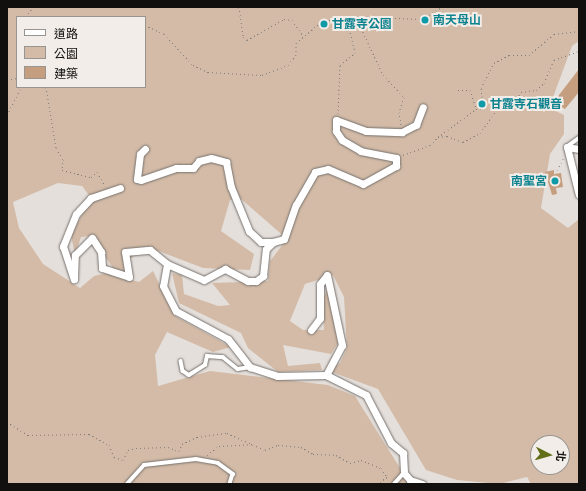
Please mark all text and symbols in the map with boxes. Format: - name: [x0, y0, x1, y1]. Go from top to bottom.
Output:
- place label: 南天母山: [433, 13, 481, 27]
- marker: 南天母山: [420, 15, 430, 25]
- legend: [16, 16, 146, 88]
- place label: 甘露寺公園: [332, 17, 392, 31]
- marker: 甘露寺公園: [319, 19, 329, 29]
- text: 道路: [54, 26, 78, 40]
- text: 公園: [54, 46, 78, 60]
- text: 建築: [54, 66, 78, 80]
- place label: 甘露寺石觀音: [490, 97, 562, 111]
- marker: 甘露寺石觀音: [477, 99, 487, 109]
- place label: 南聖宮: [511, 174, 547, 188]
- marker: 南聖宮: [550, 176, 560, 186]
- north arrow: [530, 435, 570, 475]
- text: 北: [554, 450, 568, 462]

